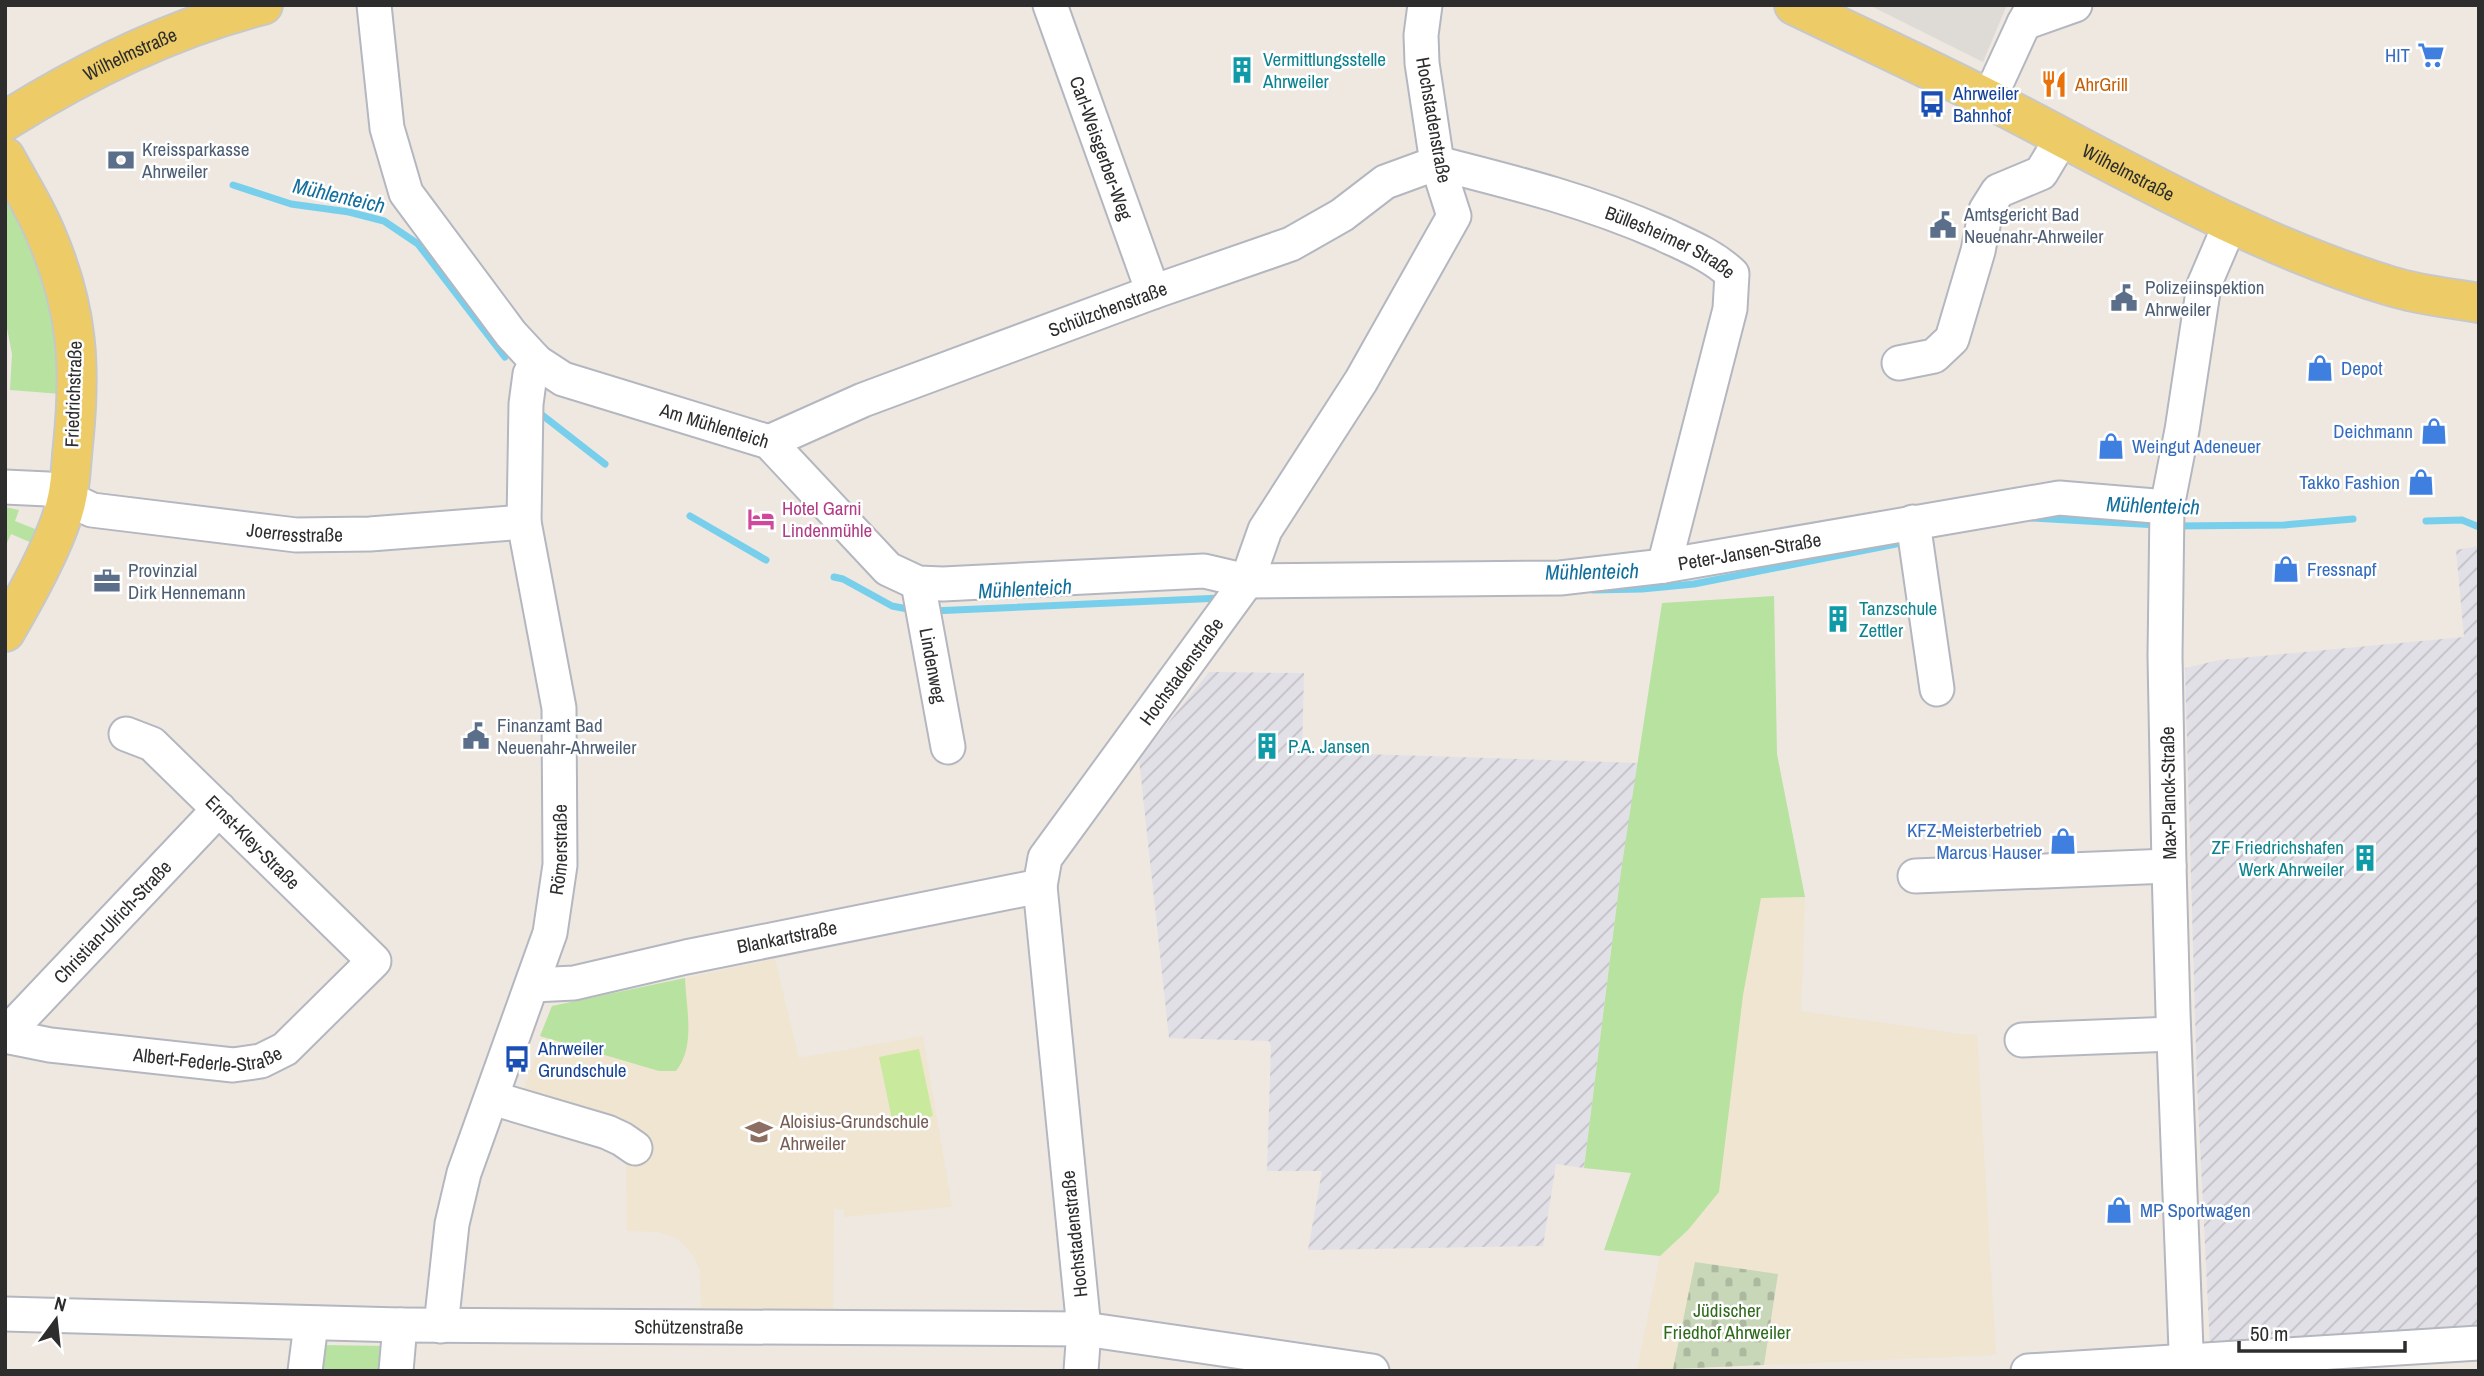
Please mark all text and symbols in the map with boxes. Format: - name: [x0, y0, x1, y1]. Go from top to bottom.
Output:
- street label: Wilhelmstraße: [79, 21, 181, 87]
- supermarket icon: HIT: [2416, 40, 2446, 70]
- place label: HIT: [2385, 42, 2410, 68]
- place label: Vermittlungsstelle Ahrweiler: [1262, 46, 1386, 94]
- building icon: Vermittlungsstelle Ahrweiler: [1227, 55, 1257, 85]
- street label: Hochstadenstraße: [1410, 55, 1458, 185]
- restaurant icon: AhrGrill: [2039, 69, 2069, 99]
- place label: AhrGrill: [2074, 71, 2128, 97]
- street label: Carl-Weisgerber-Weg: [1064, 73, 1139, 224]
- place label: Ahrweiler Bahnhof: [1952, 80, 2020, 128]
- bus stop icon: Ahrweiler Bahnhof: [1917, 89, 1947, 119]
- place label: Kreissparkasse Ahrweiler: [141, 136, 249, 184]
- street label: Wilhelmstraße: [2078, 137, 2179, 207]
- bank icon: Kreissparkasse Ahrweiler: [106, 145, 136, 175]
- water label: Mühlenteich: [290, 171, 388, 220]
- street label: Büllesheimer Straße: [1602, 199, 1741, 284]
- place label: Amtsgericht Bad Neuenahr-Ahrweiler: [1963, 201, 2104, 249]
- public building icon: Amtsgericht Bad Neuenahr-Ahrweiler: [1928, 210, 1958, 240]
- place label: Polizeiinspektion Ahrweiler: [2144, 274, 2265, 322]
- street label: Schülzchenstraße: [1045, 275, 1170, 343]
- public building icon: Polizeiinspektion Ahrweiler: [2109, 283, 2139, 313]
- street label: Friedrichstraße: [58, 340, 88, 448]
- shop icon: Depot: [2305, 353, 2335, 383]
- place label: Depot: [2341, 355, 2383, 381]
- street label: Am Mühlenteich: [656, 396, 772, 454]
- shop icon: Deichmann: [2419, 416, 2449, 446]
- place label: Deichmann: [2333, 418, 2413, 444]
- shop icon: Weingut Adeneuer: [2096, 431, 2126, 461]
- place label: Weingut Adeneuer: [2132, 433, 2262, 459]
- shop icon: Takko Fashion: [2406, 467, 2436, 497]
- place label: Takko Fashion: [2299, 469, 2400, 495]
- water label: Mühlenteich: [2106, 489, 2200, 522]
- place label: Hotel Garni Lindenmühle: [782, 495, 872, 543]
- hotel icon: Hotel Garni Lindenmühle: [746, 504, 776, 534]
- street label: Joerresstraße: [245, 516, 343, 548]
- street label: Peter-Jansen-Straße: [1676, 526, 1823, 576]
- shop icon: Fressnapf: [2271, 554, 2301, 584]
- water label: Mühlenteich: [1545, 556, 1639, 587]
- place label: Fressnapf: [2307, 556, 2377, 582]
- place label: Provinzial Dirk Hennemann: [128, 557, 246, 605]
- office icon: Provinzial Dirk Hennemann: [92, 566, 122, 596]
- water label: Mühlenteich: [977, 572, 1073, 605]
- place label: Tanzschule Zettler: [1859, 595, 1937, 643]
- building icon: Tanzschule Zettler: [1823, 604, 1853, 634]
- street label: Hochstadenstraße: [1133, 612, 1229, 730]
- street label: Lindenweg: [913, 626, 953, 706]
- place label: Finanzamt Bad Neuenahr-Ahrweiler: [497, 712, 637, 760]
- public building icon: Finanzamt Bad Neuenahr-Ahrweiler: [461, 721, 491, 751]
- street label: Max-Planck-Straße: [2154, 726, 2182, 860]
- building icon: P.A. Jansen: [1252, 731, 1282, 761]
- place label: P.A. Jansen: [1288, 733, 1370, 759]
- street label: Ernst-Kley-Straße: [200, 789, 306, 895]
- street label: Römerstraße: [543, 804, 573, 897]
- place label: KFZ-Meisterbetrieb Marcus Hauser: [1907, 817, 2043, 865]
- shop icon: KFZ-Meisterbetrieb Marcus Hauser: [2048, 826, 2078, 856]
- place label: ZF Friedrichshafen Werk Ahrweiler: [2212, 834, 2345, 882]
- building icon: ZF Friedrichshafen Werk Ahrweiler: [2350, 843, 2380, 873]
- street label: Christian-Ulrich-Straße: [47, 854, 177, 989]
- street label: Blankartstraße: [735, 914, 839, 959]
- place label: Ahrweiler Grundschule: [537, 1035, 626, 1083]
- street label: Albert-Federle-Straße: [131, 1040, 286, 1078]
- bus stop icon: Ahrweiler Grundschule: [502, 1044, 532, 1074]
- place label: Aloisius-Grundschule Ahrweiler: [779, 1108, 929, 1156]
- school or university icon: Aloisius-Grundschule Ahrweiler: [744, 1117, 774, 1147]
- street label: Hochstadenstraße: [1054, 1169, 1094, 1299]
- shop icon: MP Sportwagen: [2104, 1195, 2134, 1225]
- place label: MP Sportwagen: [2140, 1197, 2251, 1223]
- north arrow: [21, 1285, 91, 1355]
- text: N: [52, 1290, 69, 1318]
- park label: Jüdischer Friedhof Ahrweiler: [1663, 1297, 1791, 1345]
- scale bar: [2239, 1310, 2405, 1354]
- street label: Schützenstraße: [634, 1313, 744, 1340]
- text: 50 m: [2250, 1319, 2288, 1348]

